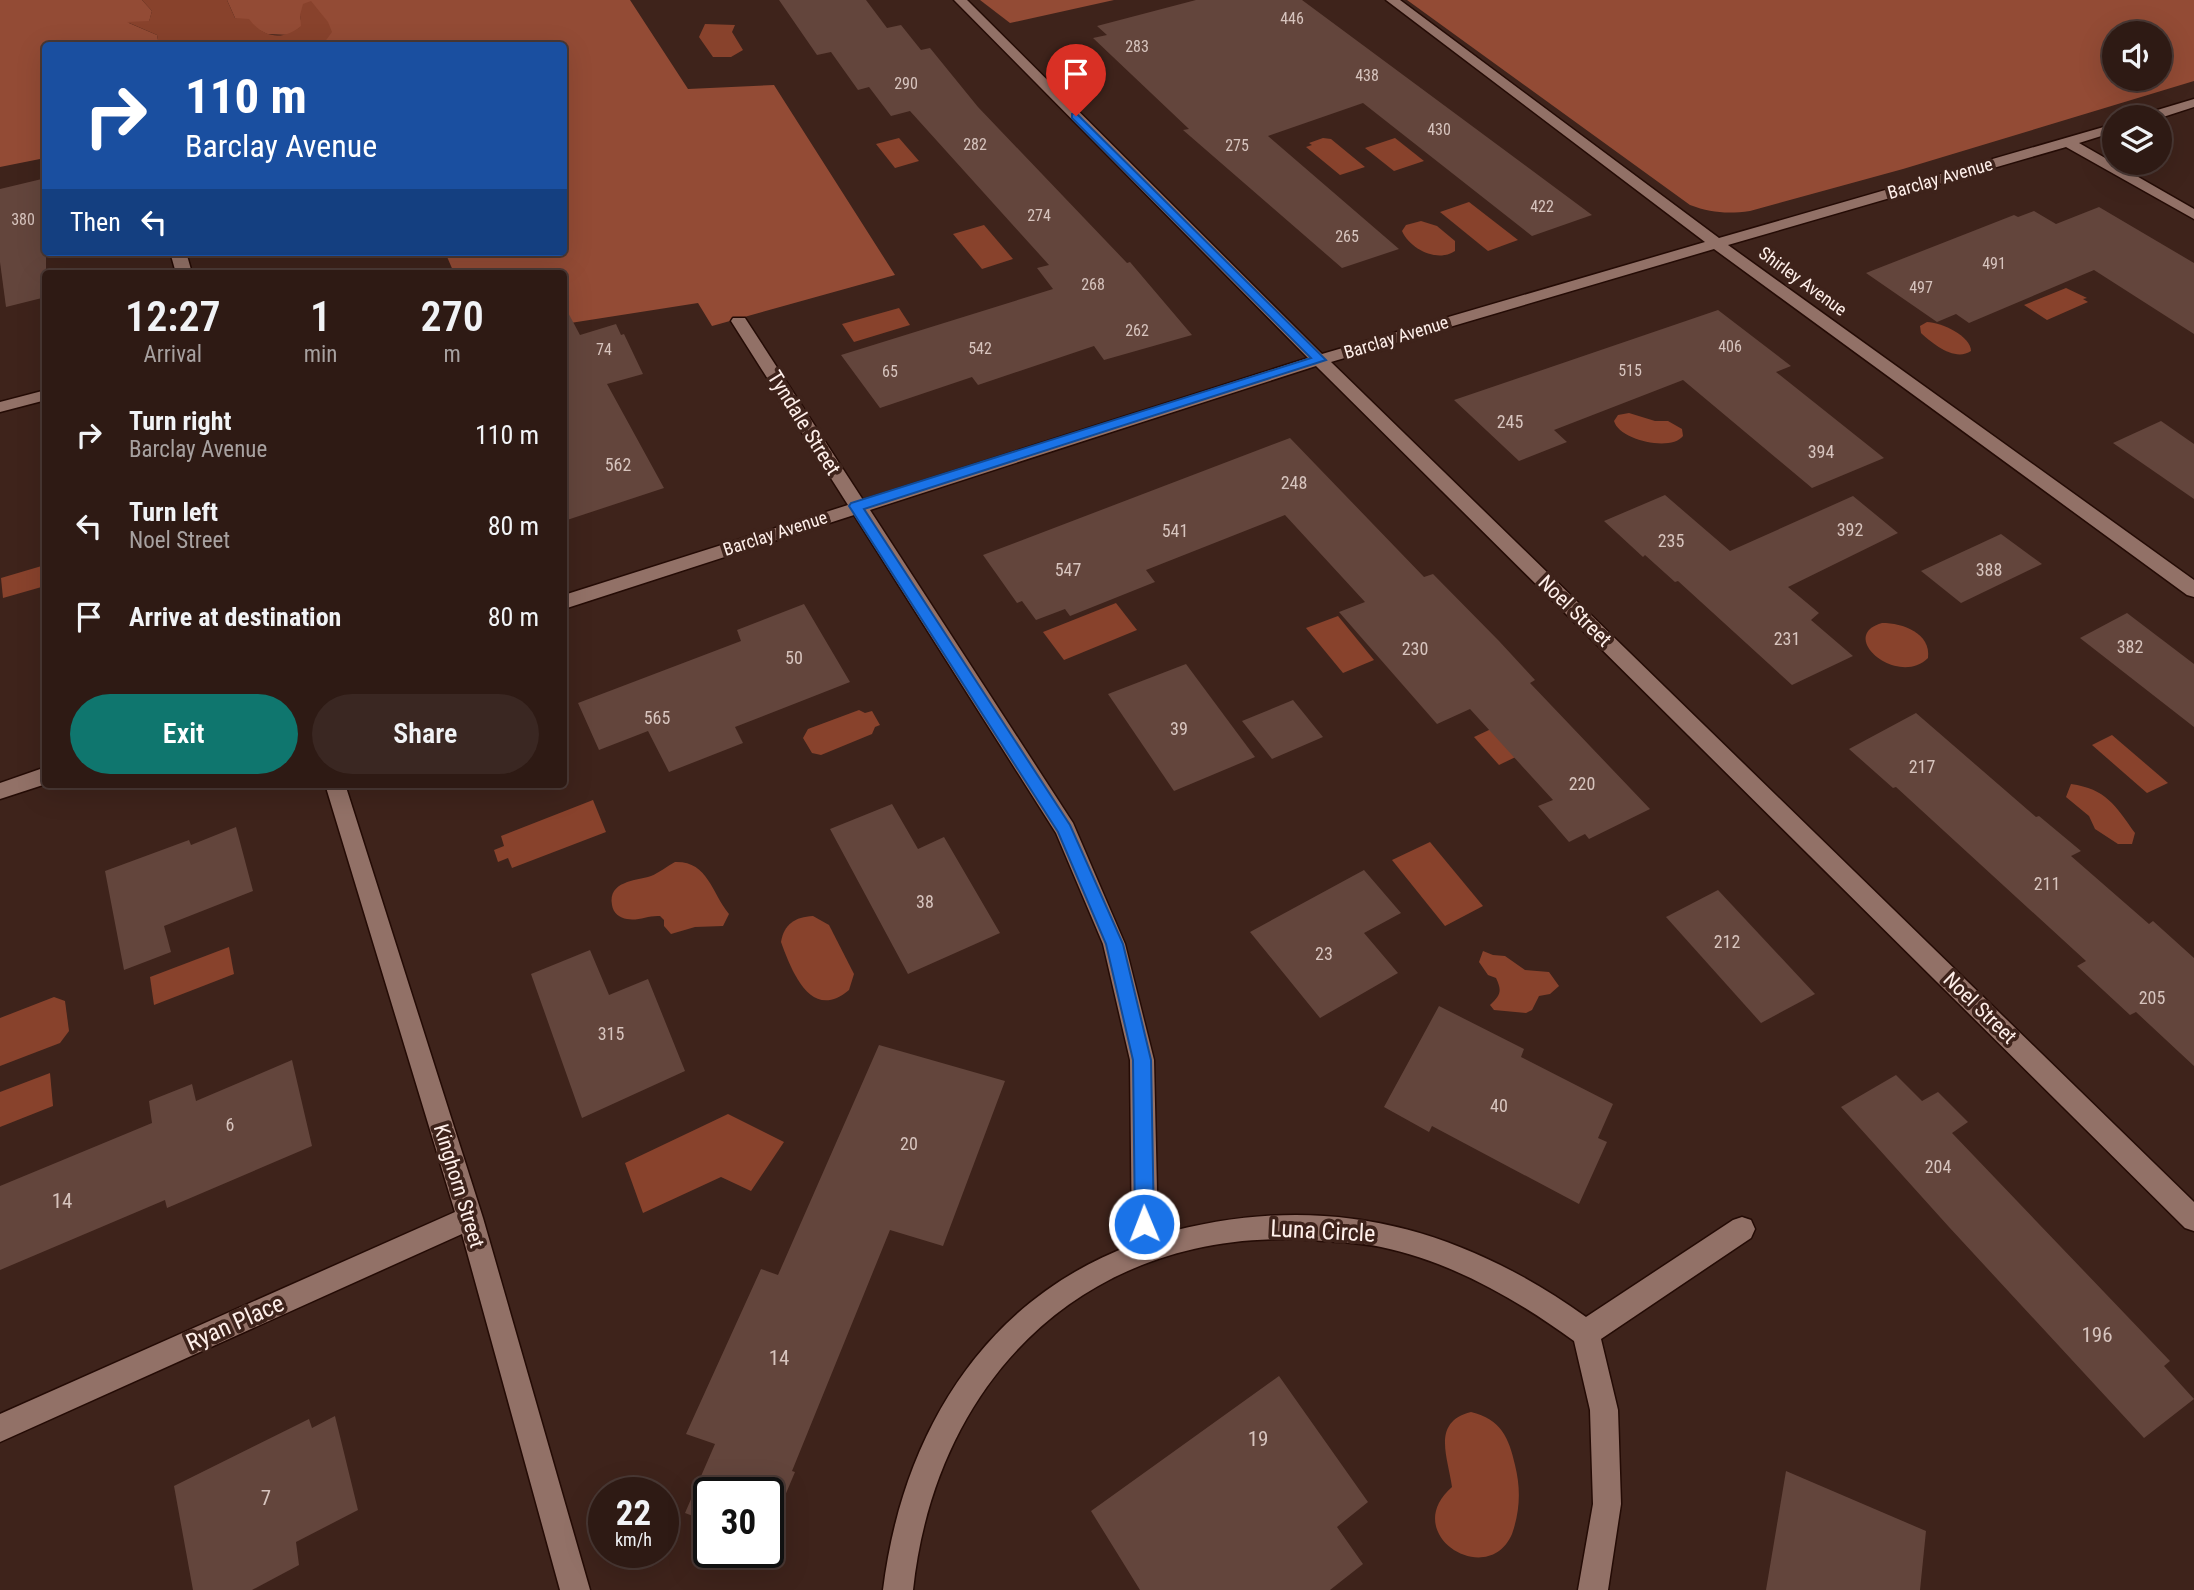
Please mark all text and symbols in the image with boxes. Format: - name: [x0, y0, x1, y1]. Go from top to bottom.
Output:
- house number: 446: [1280, 9, 1304, 28]
- map controls: [2102, 21, 2172, 175]
- button: sound: [2102, 21, 2172, 91]
- house number: 283: [1125, 37, 1149, 56]
- pin: [1046, 44, 1106, 116]
- icon: arrive: [1057, 55, 1095, 93]
- house number: 438: [1355, 66, 1379, 85]
- text: 110 m: [185, 68, 307, 125]
- icon: right: [70, 70, 161, 161]
- house number: 290: [894, 74, 918, 93]
- button: layers: [2102, 105, 2172, 175]
- house number: 430: [1427, 120, 1451, 139]
- text: Barclay Avenue: [185, 127, 377, 165]
- house number: 282: [963, 135, 987, 154]
- house number: 275: [1225, 136, 1249, 155]
- street label: Barclay Avenue: [1885, 153, 1995, 203]
- house number: 422: [1530, 197, 1554, 216]
- icon: left: [135, 203, 173, 241]
- house number: 274: [1027, 206, 1051, 225]
- text: Then: [70, 207, 121, 237]
- house number: 380: [11, 210, 35, 229]
- house number: 265: [1335, 227, 1359, 246]
- street label: Shirley Avenue: [1755, 242, 1851, 320]
- house number: 491: [1982, 254, 2006, 273]
- house number: 268: [1081, 275, 1105, 294]
- house number: 497: [1909, 278, 1933, 297]
- text: 12:27: [125, 292, 221, 341]
- text: 1: [310, 292, 331, 341]
- text: 270: [421, 292, 484, 341]
- street label: Barclay Avenue: [1341, 311, 1451, 363]
- house number: 262: [1125, 321, 1149, 340]
- house number: 406: [1718, 337, 1742, 356]
- house number: 542: [968, 339, 992, 358]
- house number: 74: [596, 340, 612, 359]
- text: Arrival: [144, 341, 202, 368]
- text: min: [304, 341, 337, 368]
- text: m: [444, 341, 461, 368]
- house number: 515: [1618, 361, 1642, 380]
- house number: 65: [882, 362, 898, 381]
- street label: Tyndale Street: [762, 366, 846, 480]
- text: Turn right: [129, 406, 231, 436]
- house number: 245: [1497, 411, 1523, 432]
- icon: right: [70, 416, 108, 454]
- text: 110 m: [475, 420, 539, 450]
- text: Barclay Avenue: [129, 436, 267, 463]
- house number: 394: [1808, 441, 1834, 462]
- house number: 562: [605, 454, 631, 475]
- house number: 248: [1281, 472, 1307, 493]
- text: Turn left: [129, 497, 218, 527]
- street label: Barclay Avenue: [720, 506, 830, 560]
- icon: left: [70, 507, 108, 545]
- text: 80 m: [488, 511, 539, 541]
- house number: 392: [1837, 519, 1863, 540]
- house number: 541: [1162, 520, 1188, 541]
- text: Noel Street: [129, 527, 230, 554]
- house number: 235: [1658, 530, 1684, 551]
- house number: 547: [1055, 559, 1081, 580]
- house number: 388: [1976, 559, 2002, 580]
- street label: Noel Street: [1533, 570, 1617, 652]
- icon: arrive: [70, 598, 108, 636]
- text: Arrive at destination: [129, 602, 341, 632]
- text: 80 m: [488, 602, 539, 632]
- house number: 231: [1774, 628, 1800, 649]
- house number: 382: [2117, 636, 2143, 657]
- house number: 230: [1402, 638, 1428, 659]
- house number: 50: [785, 647, 803, 668]
- button: Exit: [70, 694, 298, 774]
- button: Share: [312, 694, 539, 774]
- house number: 565: [644, 707, 670, 728]
- house number: 39: [1170, 718, 1188, 739]
- house number: 217: [1909, 756, 1935, 777]
- house number: 220: [1569, 773, 1595, 794]
- house number: 211: [2034, 873, 2060, 894]
- house number: 38: [916, 891, 934, 912]
- house number: 212: [1714, 931, 1740, 952]
- house number: 23: [1315, 943, 1333, 964]
- street label: Noel Street: [1938, 967, 2022, 1049]
- house number: 205: [2139, 987, 2165, 1008]
- house number: 315: [598, 1023, 624, 1044]
- house number: 40: [1490, 1095, 1508, 1116]
- house number: 6: [226, 1114, 234, 1135]
- street label: Kinghorn Street: [429, 1121, 489, 1251]
- house number: 20: [900, 1133, 918, 1154]
- house number: 204: [1925, 1156, 1951, 1177]
- position arrow: [1107, 1187, 1181, 1261]
- house number: 14: [52, 1189, 72, 1213]
- street label: Luna Circle: [1270, 1214, 1376, 1248]
- street label: Ryan Place: [182, 1289, 288, 1357]
- house number: 196: [2081, 1323, 2113, 1347]
- house number: 14: [769, 1346, 789, 1370]
- house number: 19: [1248, 1427, 1268, 1451]
- speed limit sign: 30: [693, 1477, 784, 1568]
- house number: 7: [261, 1486, 271, 1510]
- text: 22: [616, 1493, 651, 1534]
- text: km/h: [615, 1529, 652, 1550]

